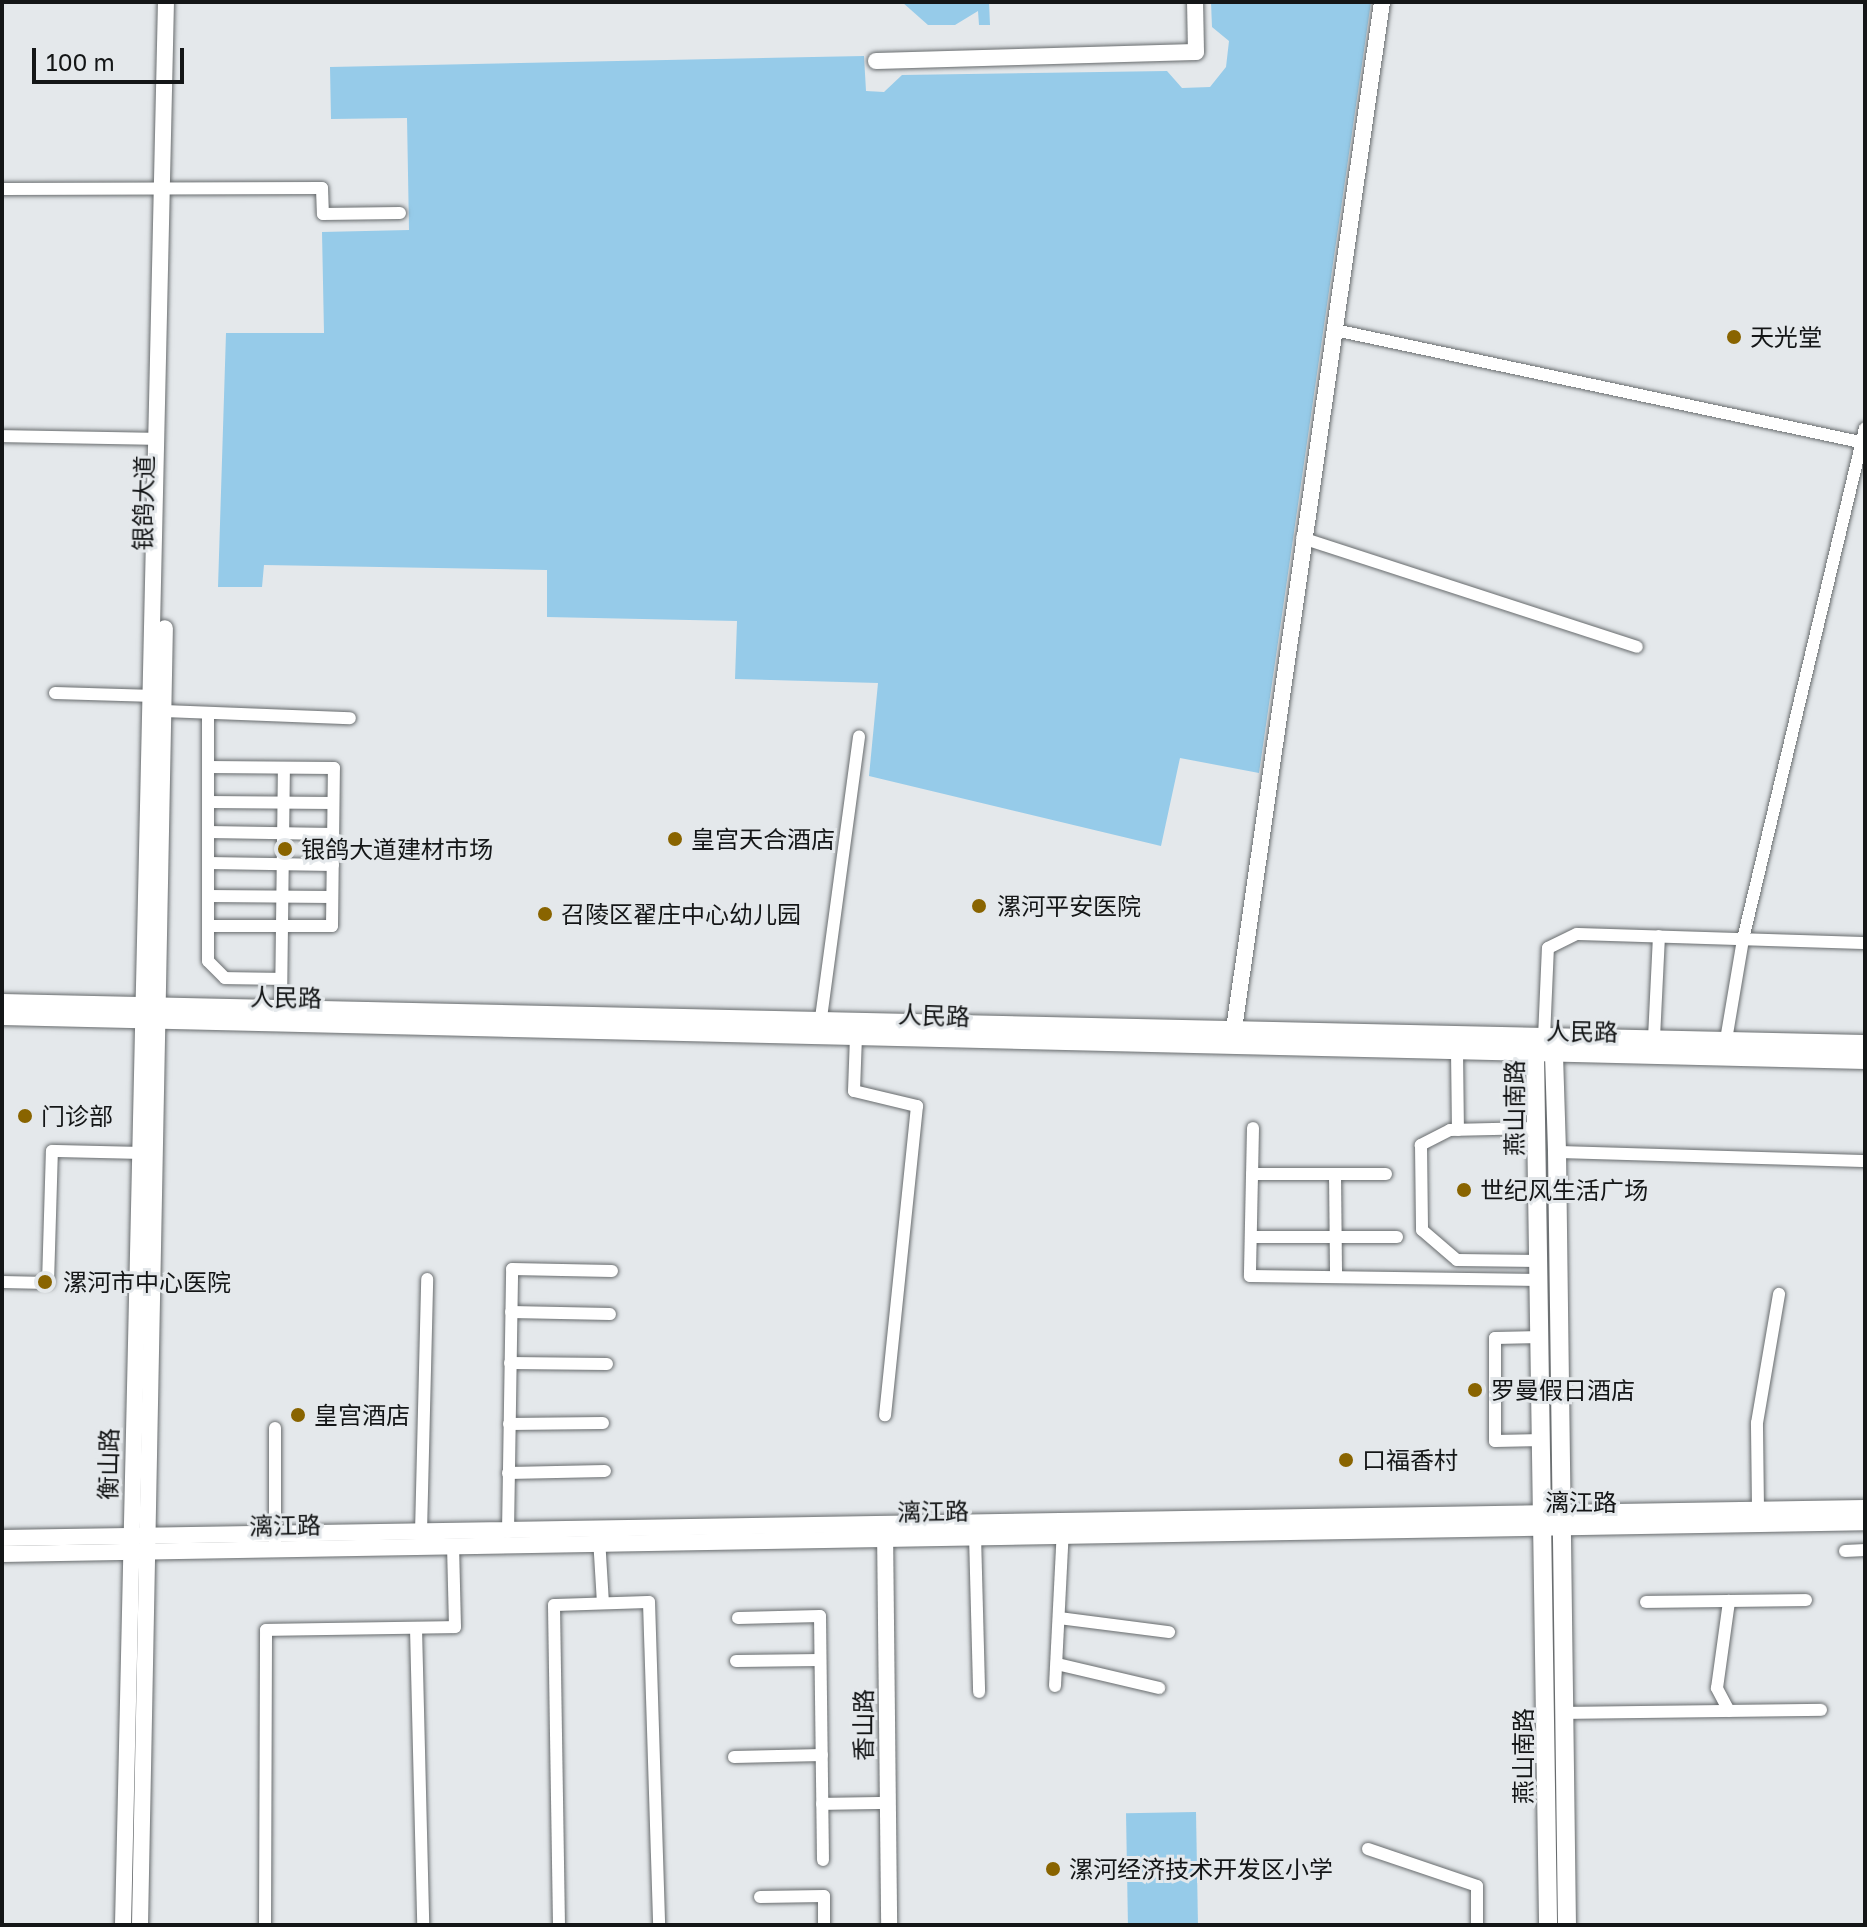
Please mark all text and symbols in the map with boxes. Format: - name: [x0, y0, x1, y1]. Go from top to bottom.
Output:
- scale bar: [36, 32, 188, 82]
- text: 100 m: [46, 47, 115, 76]
- place label: 天光堂: [1750, 323, 1822, 351]
- marker: 天光堂: [1725, 328, 1743, 346]
- street label: 银鸽大道: [128, 455, 158, 551]
- place label: 皇宫天合酒店: [691, 825, 835, 853]
- marker: 皇宫天合酒店: [666, 830, 684, 848]
- place label: 银鸽大道建材市场: [301, 835, 493, 863]
- marker: 银鸽大道建材市场: [276, 840, 294, 858]
- place label: 漯河平安医院: [997, 892, 1141, 920]
- marker: 漯河平安医院: [968, 895, 990, 917]
- place label: 召陵区翟庄中心幼儿园: [561, 900, 801, 928]
- marker: 召陵区翟庄中心幼儿园: [536, 905, 554, 923]
- street label: 人民路: [250, 982, 322, 1012]
- street label: 人民路: [898, 999, 970, 1031]
- street label: 人民路: [1546, 1016, 1618, 1046]
- street label: 燕山南路: [1500, 1060, 1528, 1156]
- place label: 门诊部: [41, 1102, 113, 1130]
- marker: 门诊部: [16, 1107, 34, 1125]
- place label: 世纪风生活广场: [1480, 1176, 1648, 1204]
- marker: 世纪风生活广场: [1455, 1181, 1473, 1199]
- place label: 漯河市中心医院: [63, 1268, 231, 1296]
- marker: 漯河市中心医院: [34, 1271, 56, 1293]
- place label: 罗曼假日酒店: [1491, 1376, 1635, 1404]
- marker: 罗曼假日酒店: [1466, 1381, 1484, 1399]
- place label: 皇宫酒店: [314, 1401, 410, 1429]
- marker: 皇宫酒店: [289, 1406, 307, 1424]
- street label: 衡山路: [93, 1428, 123, 1500]
- place label: 口福香村: [1362, 1446, 1458, 1474]
- marker: 口福香村: [1337, 1451, 1355, 1469]
- street label: 漓江路: [1545, 1488, 1617, 1516]
- street label: 漓江路: [897, 1496, 969, 1526]
- street label: 漓江路: [249, 1510, 321, 1540]
- street label: 香山路: [849, 1689, 877, 1761]
- street label: 燕山南路: [1509, 1708, 1537, 1804]
- place label: 漯河经济技术开发区小学: [1069, 1855, 1333, 1883]
- marker: 漯河经济技术开发区小学: [1044, 1860, 1062, 1878]

